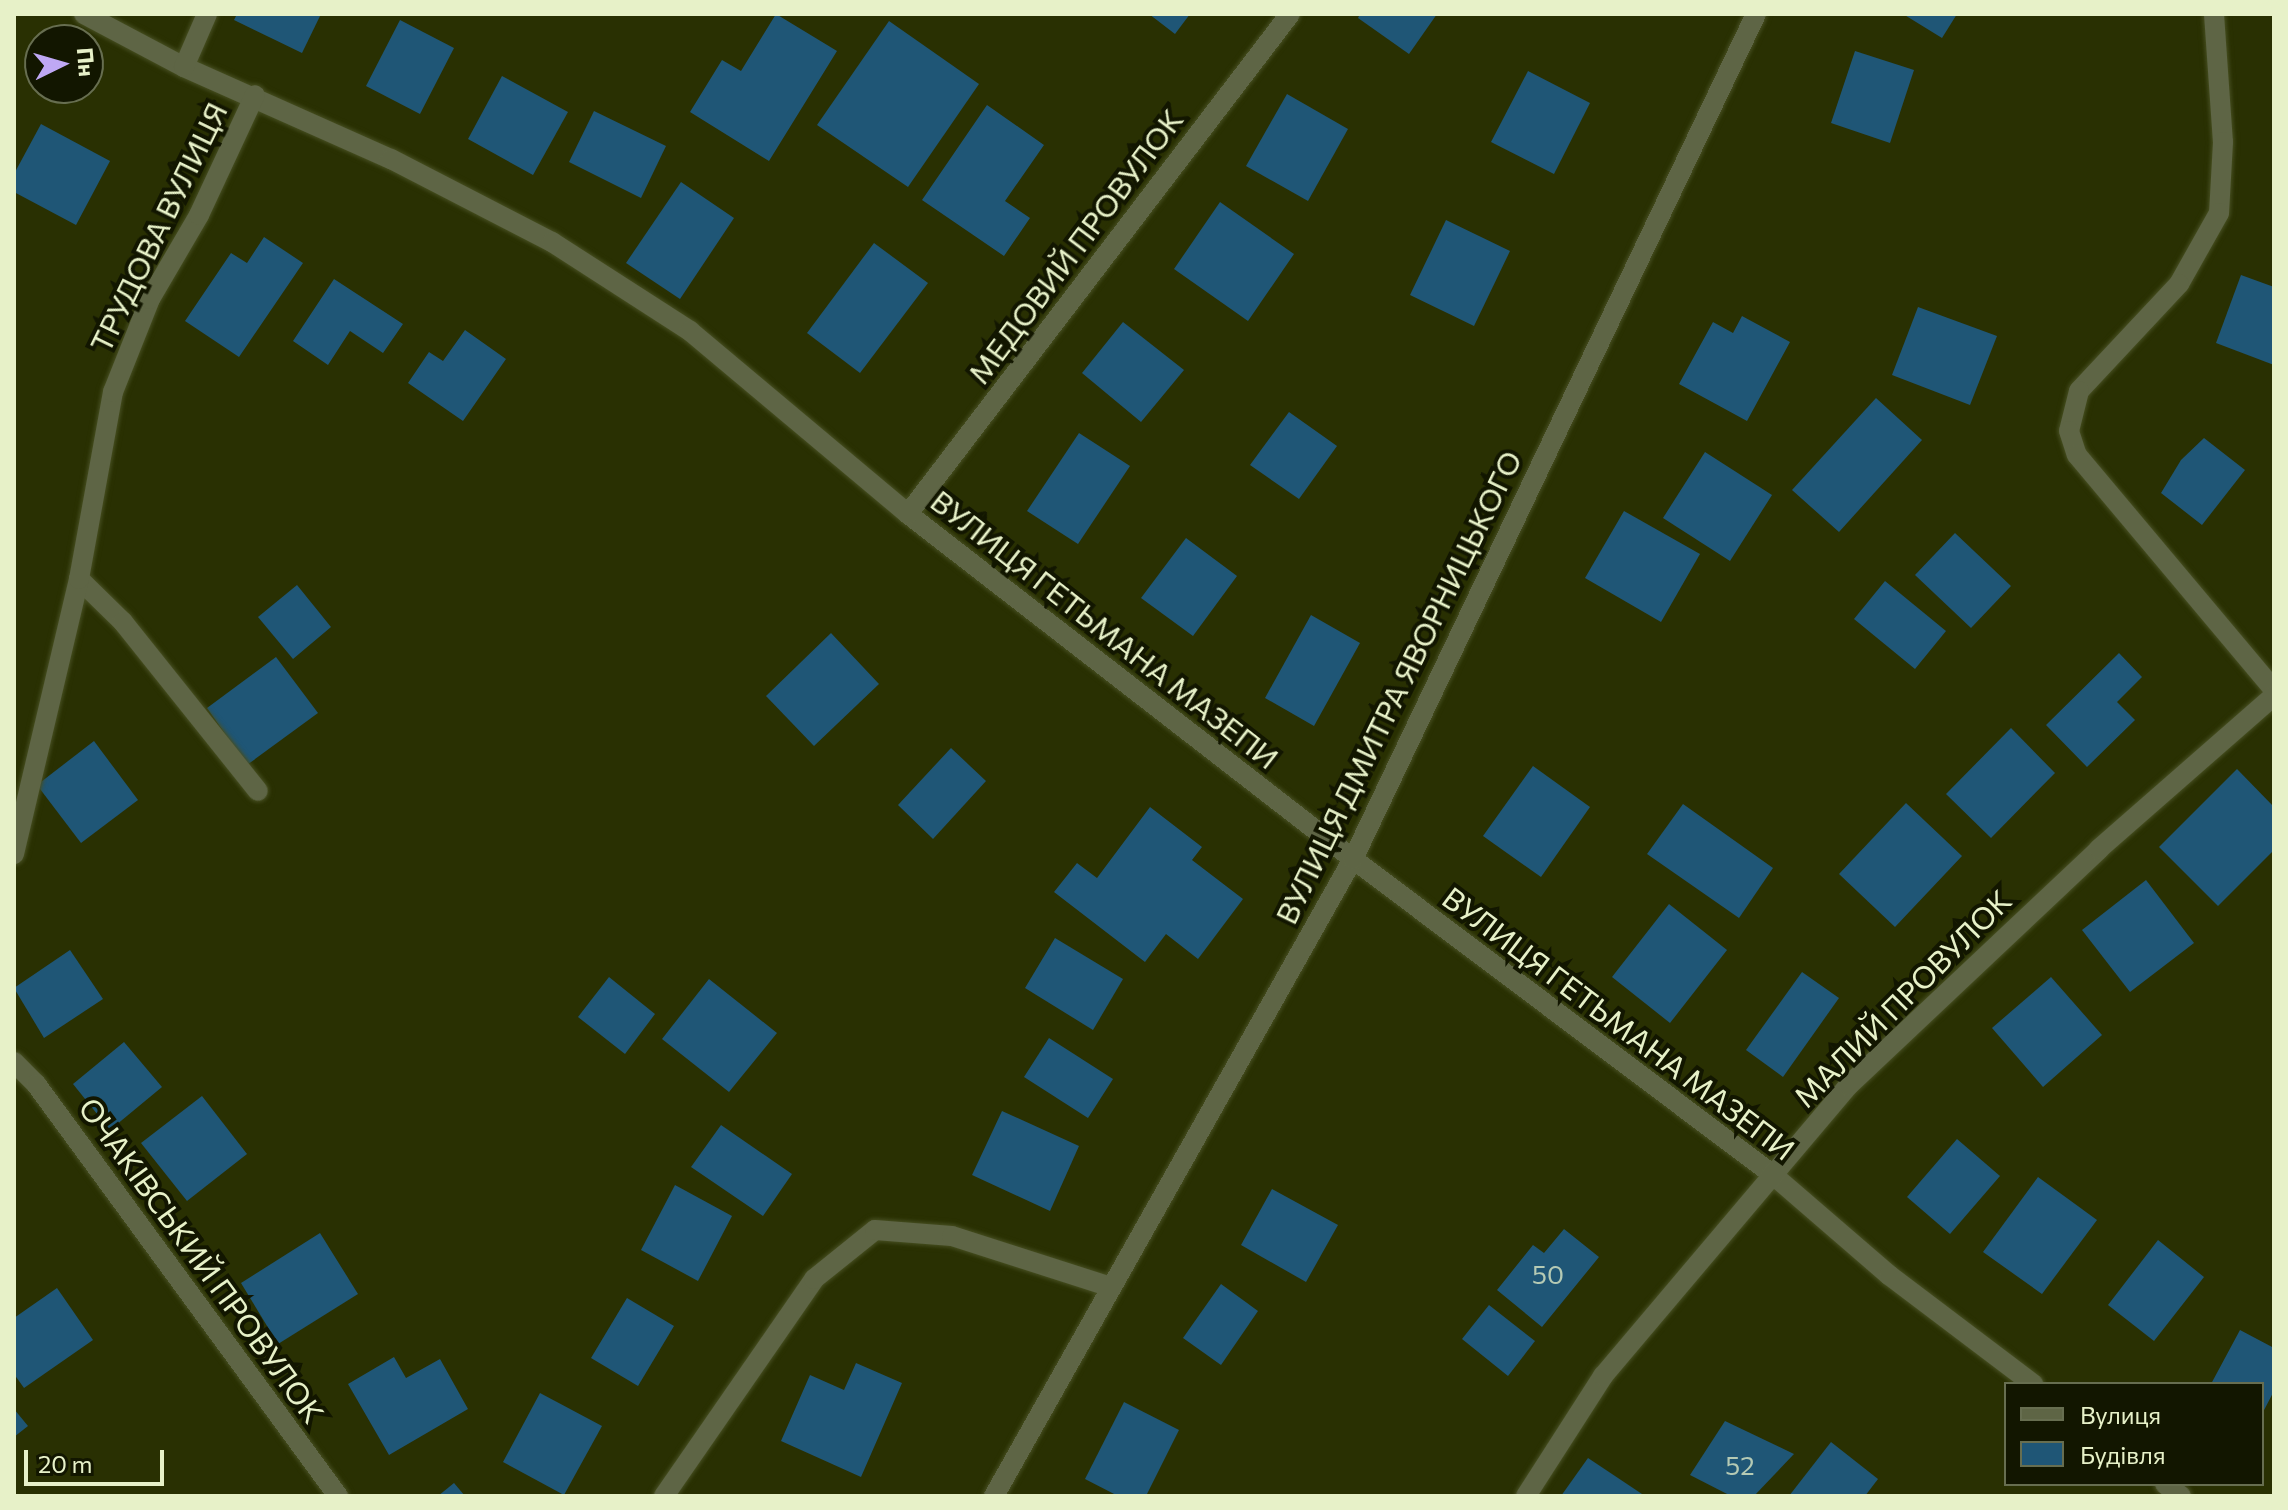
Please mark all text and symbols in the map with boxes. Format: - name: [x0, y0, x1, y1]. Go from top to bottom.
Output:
- north arrow: [24, 24, 104, 104]
- text: Пн: [72, 46, 101, 78]
- street label: ТРУДОВА ВУЛИЦЯ: [82, 96, 234, 358]
- street label: МЕДОВИЙ ПРОВУЛОК: [960, 102, 1190, 390]
- street label: ВУЛИЦЯ ДМИТРА ЯВОРНИЦЬКОГО: [1267, 445, 1529, 929]
- street label: ВУЛИЦЯ ГЕТЬМАНА МАЗЕПИ: [924, 482, 1286, 776]
- street label: ВУЛИЦЯ ГЕТЬМАНА МАЗЕПИ: [1436, 879, 1802, 1167]
- street label: МАЛИЙ ПРОВУЛОК: [1786, 882, 2018, 1114]
- street label: ОЧАКІВСЬКИЙ ПРОВУЛОК: [72, 1090, 332, 1430]
- house number: 50: [1532, 1258, 1564, 1290]
- legend: [2004, 1382, 2264, 1486]
- text: Вулиця: [2080, 1400, 2161, 1429]
- scale bar: [28, 1434, 168, 1484]
- text: Будівля: [2080, 1440, 2166, 1469]
- text: 20 m: [38, 1449, 92, 1478]
- house number: 52: [1725, 1449, 1755, 1481]

